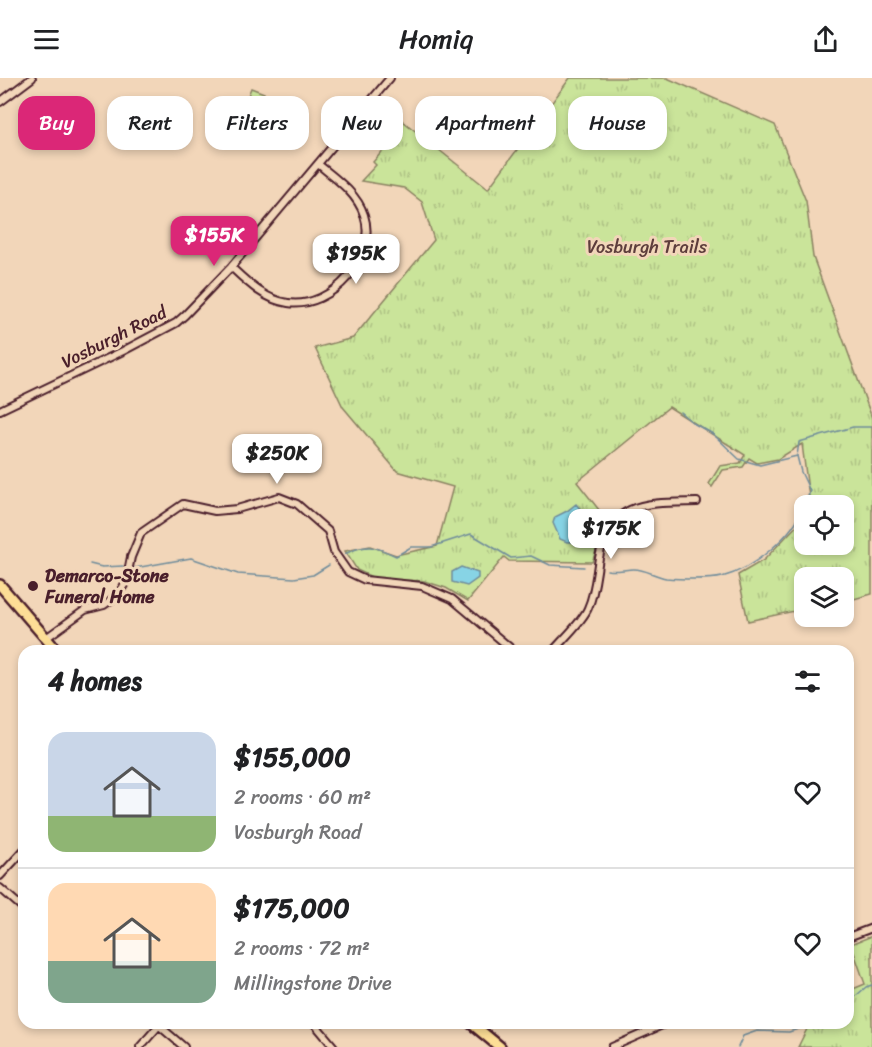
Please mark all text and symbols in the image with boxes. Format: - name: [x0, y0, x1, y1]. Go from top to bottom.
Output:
- text: Homiq: [399, 15, 473, 63]
- icon: menu: [30, 23, 63, 56]
- icon: share: [809, 23, 842, 56]
- chip: Buy: [18, 96, 95, 150]
- chip: Rent: [107, 96, 193, 150]
- chip: Filters: [205, 96, 309, 150]
- chip: New: [321, 96, 403, 150]
- chip: Apartment: [415, 96, 556, 150]
- chip: House: [568, 96, 667, 150]
- pin: $155K: [172, 216, 256, 267]
- text: $155K: [185, 218, 243, 253]
- park label: Vosburgh Trails: [587, 231, 708, 263]
- pin: $195K: [314, 234, 398, 285]
- text: $195K: [327, 236, 385, 271]
- street label: Vosburgh Road: [56, 296, 174, 377]
- pin: $250K: [235, 434, 319, 485]
- text: $250K: [246, 436, 308, 471]
- map controls: [794, 495, 854, 627]
- button: locate: [794, 495, 854, 555]
- pin: $175K: [569, 509, 653, 560]
- text: $175K: [582, 511, 640, 546]
- place label: Demarco-Stone Funeral Home: [44, 560, 170, 613]
- button: layers: [794, 567, 854, 627]
- marker: Demarco-Stone Funeral Home: [26, 579, 40, 593]
- text: 4 homes: [48, 658, 142, 704]
- icon: filters: [791, 665, 824, 698]
- text: $155,000: [234, 734, 351, 780]
- icon: home: [96, 756, 168, 828]
- icon: heart: [791, 776, 824, 809]
- text: 2 rooms · 60 m²: [234, 780, 371, 815]
- text: Vosburgh Road: [234, 815, 362, 850]
- text: $175,000: [234, 885, 350, 931]
- icon: home: [96, 907, 168, 979]
- icon: heart: [791, 927, 824, 960]
- text: 2 rooms · 72 m²: [234, 931, 370, 966]
- text: Millingstone Drive: [234, 966, 392, 1001]

